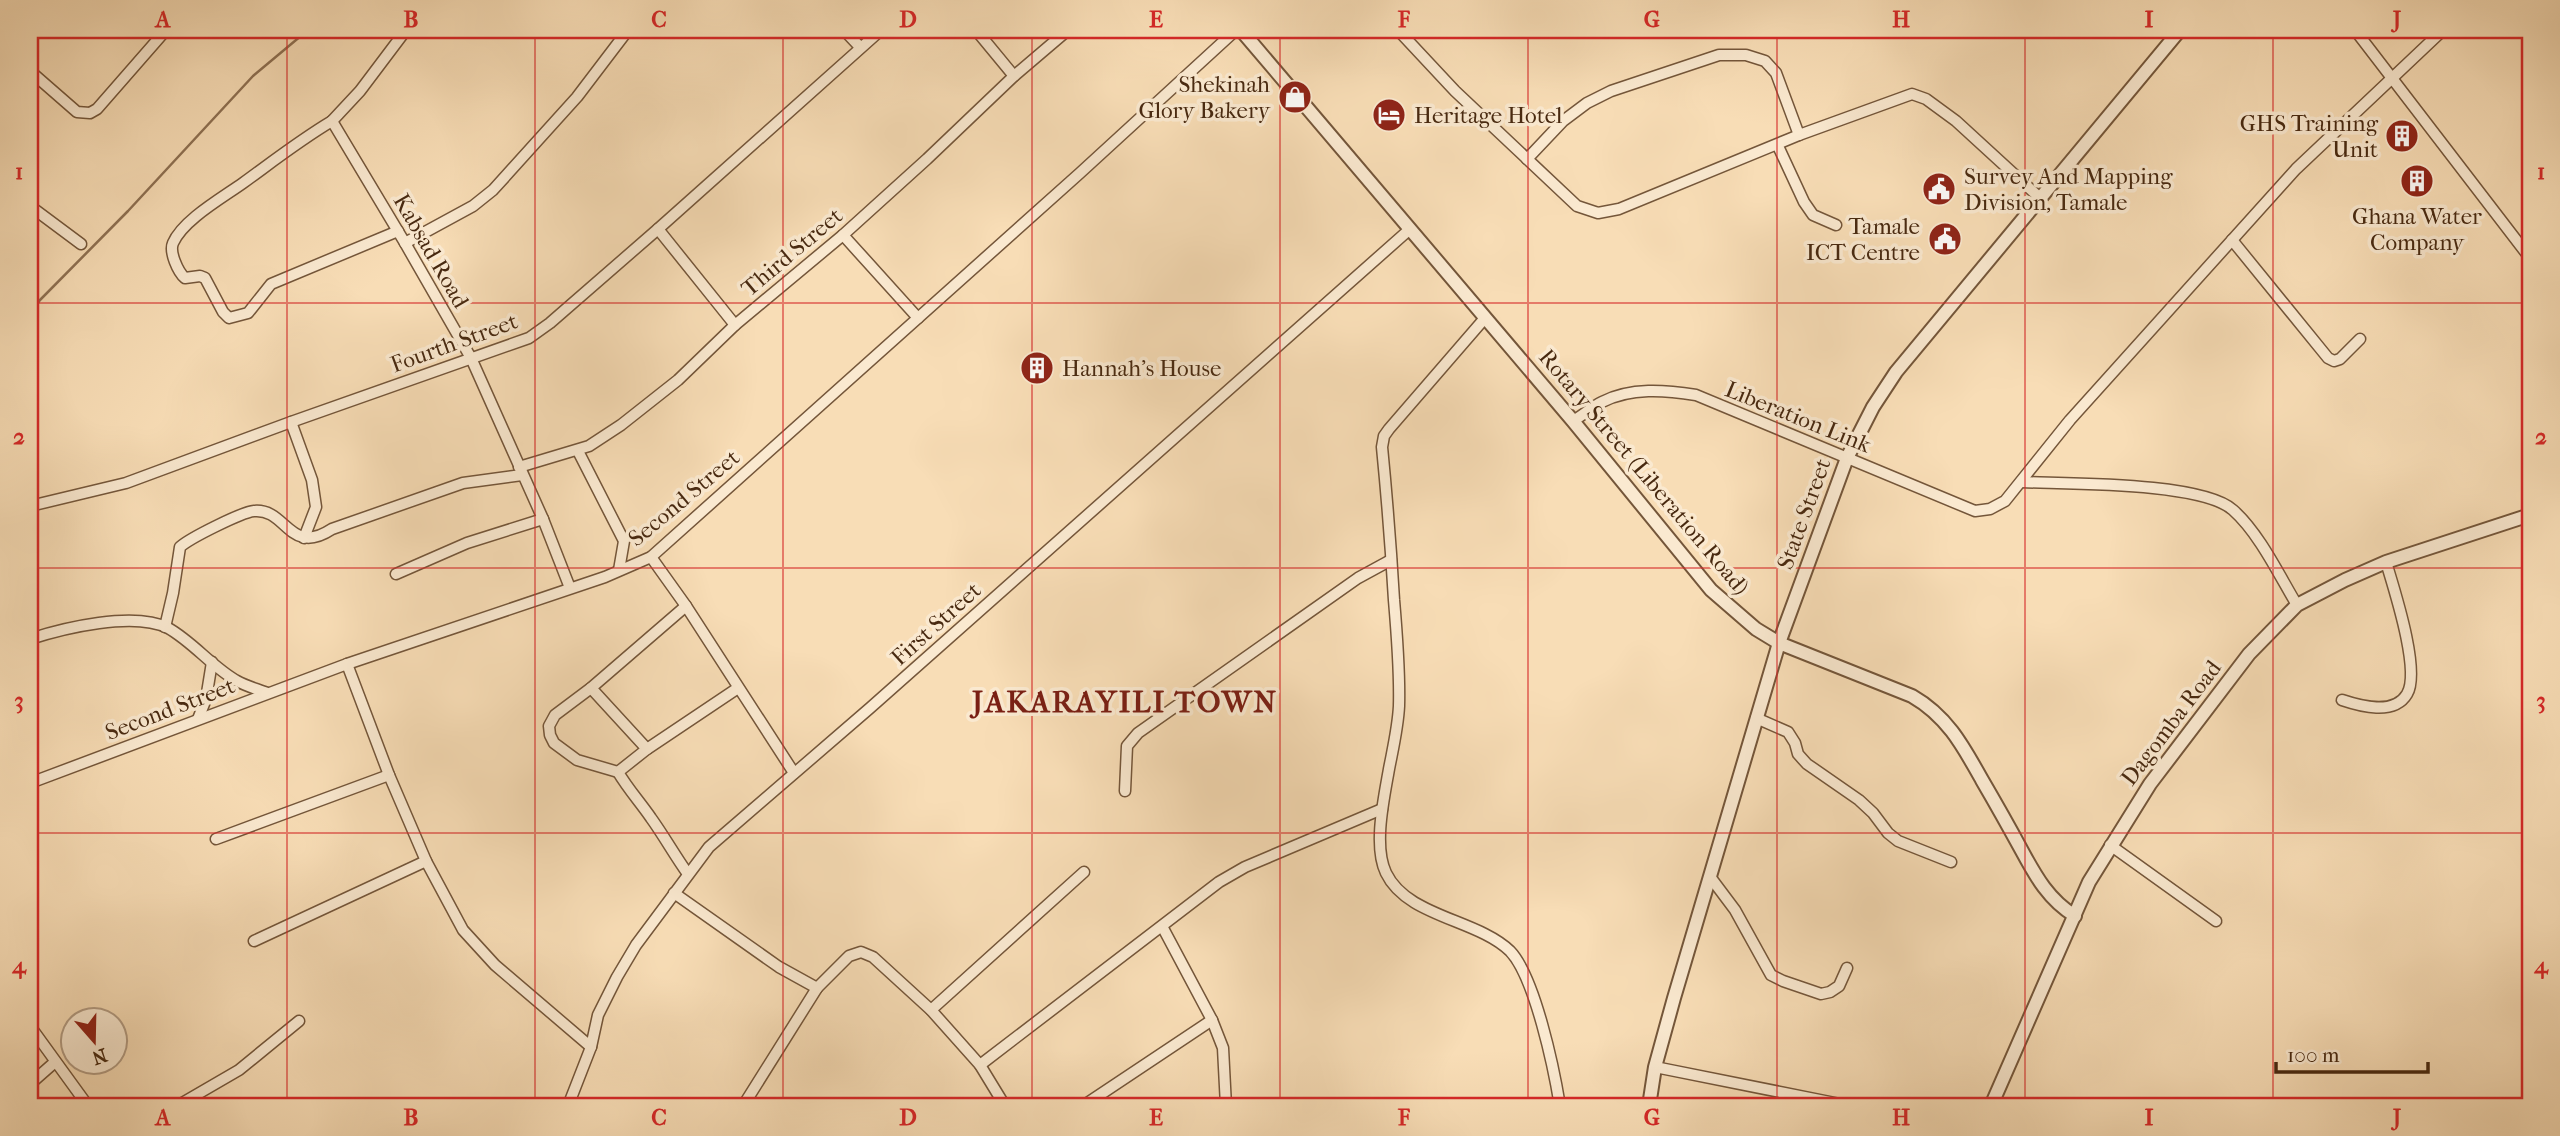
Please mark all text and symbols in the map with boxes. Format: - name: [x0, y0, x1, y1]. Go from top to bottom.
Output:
- text: A: [154, 6, 172, 33]
- text: B: [404, 6, 419, 33]
- text: C: [651, 6, 667, 33]
- text: D: [899, 6, 917, 33]
- text: E: [1149, 6, 1163, 33]
- text: F: [1397, 6, 1411, 33]
- text: G: [1644, 6, 1660, 33]
- text: H: [1892, 6, 1910, 33]
- text: I: [2145, 6, 2154, 33]
- text: J: [2391, 6, 2402, 33]
- place label: Shekinah Glory Bakery: [1139, 71, 1271, 124]
- shop icon: Shekinah Glory Bakery: [1276, 78, 1314, 116]
- hotel icon: Heritage Hotel: [1370, 96, 1408, 134]
- place label: Heritage Hotel: [1414, 102, 1563, 129]
- place label: GHS Training Unit: [2240, 110, 2379, 163]
- building icon: GHS Training Unit: [2383, 117, 2421, 155]
- text: 1: [15, 158, 23, 185]
- text: 1: [2537, 158, 2545, 185]
- building icon: Ghana Water Company: [2398, 162, 2436, 200]
- place label: Survey And Mapping Division, Tamale: [1964, 163, 2173, 216]
- public building icon: Survey And Mapping Division, Tamale: [1920, 170, 1958, 208]
- street label: Kabsad Road: [387, 189, 475, 313]
- street label: Third Street: [736, 202, 848, 302]
- place label: Ghana Water Company: [2352, 203, 2482, 256]
- place label: Tamale ICT Centre: [1806, 213, 1920, 266]
- public building icon: Tamale ICT Centre: [1926, 220, 1964, 258]
- street label: Fourth Street: [387, 308, 521, 378]
- street label: Rotary Street (Liberation Road): [1533, 344, 1755, 600]
- building icon: Hannah's House: [1018, 349, 1056, 387]
- place label: Hannah's House: [1062, 355, 1221, 382]
- street label: Liberation Link: [1721, 375, 1876, 459]
- text: 2: [13, 423, 25, 450]
- text: 2: [2535, 423, 2547, 450]
- street label: Second Street: [623, 444, 745, 552]
- street label: State Street: [1771, 455, 1837, 573]
- street label: First Street: [886, 577, 986, 671]
- street label: Dagomba Road: [2115, 655, 2227, 791]
- street label: Second Street: [102, 672, 238, 746]
- district label: JAKARAYILI TOWN: [969, 685, 1278, 720]
- text: 3: [14, 687, 24, 714]
- text: 3: [2536, 687, 2546, 714]
- text: 4: [11, 952, 27, 979]
- text: 4: [2533, 952, 2549, 979]
- north arrow: [60, 1006, 130, 1076]
- scale bar: [2276, 1031, 2429, 1075]
- text: N: [88, 1043, 110, 1069]
- text: 100 m: [2287, 1043, 2340, 1067]
- text: A: [154, 1104, 172, 1131]
- text: B: [404, 1104, 419, 1131]
- text: C: [651, 1104, 667, 1131]
- text: D: [899, 1104, 917, 1131]
- text: E: [1149, 1104, 1163, 1131]
- text: F: [1397, 1104, 1411, 1131]
- text: G: [1644, 1104, 1660, 1131]
- text: H: [1892, 1104, 1910, 1131]
- text: I: [2145, 1104, 2154, 1131]
- text: J: [2391, 1104, 2402, 1131]

